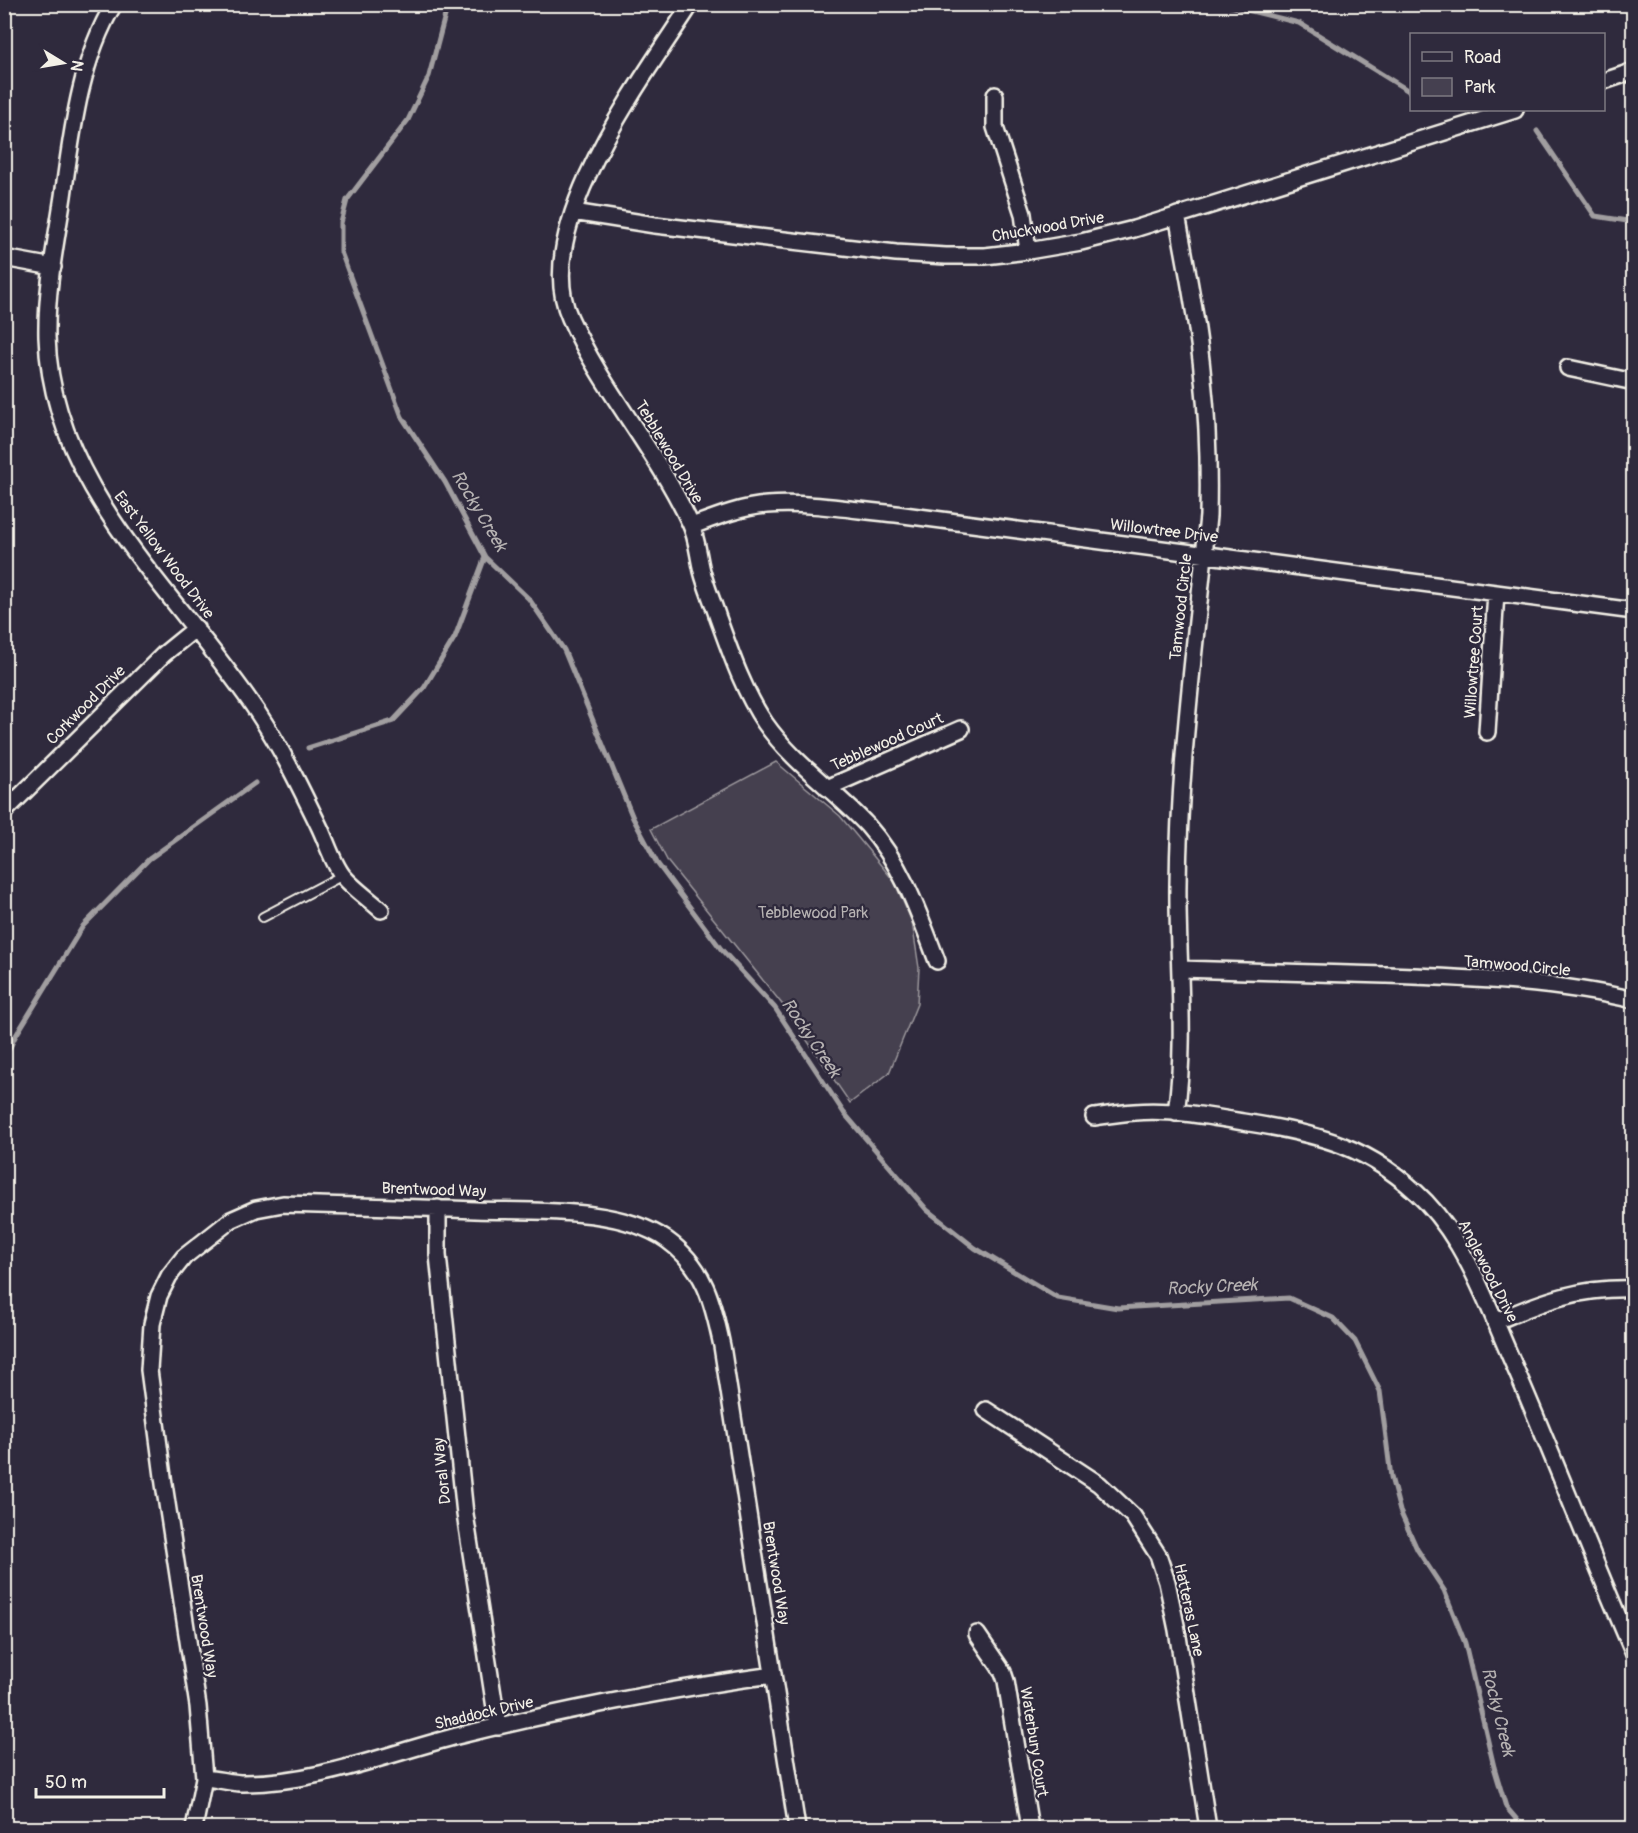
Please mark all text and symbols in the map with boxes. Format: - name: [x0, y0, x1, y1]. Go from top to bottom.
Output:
- north arrow: [33, 33, 93, 93]
- legend: [1410, 33, 1605, 111]
- text: Road: [1464, 46, 1501, 69]
- text: N: [66, 58, 88, 73]
- text: Park: [1464, 76, 1496, 99]
- street label: Chuckwood Drive: [990, 207, 1106, 247]
- street label: Tebblewood Drive: [630, 397, 708, 507]
- water label: Rocky Creek: [446, 466, 513, 557]
- street label: East Yellow Wood Drive: [109, 487, 219, 623]
- street label: Willowtree Drive: [1109, 514, 1219, 548]
- street label: Tamwood Circle: [1165, 553, 1197, 661]
- street label: Willowtree Court: [1460, 604, 1488, 719]
- street label: Corkwood Drive: [42, 661, 130, 749]
- street label: Tebblewood Court: [828, 708, 947, 776]
- park label: Tebblewood Park: [758, 903, 869, 923]
- street label: Tamwood Circle: [1463, 951, 1571, 981]
- water label: Rocky Creek: [776, 994, 847, 1083]
- street label: Brentwood Way: [381, 1178, 487, 1202]
- street label: Anglewood Drive: [1454, 1216, 1523, 1326]
- water label: Rocky Creek: [1166, 1273, 1259, 1301]
- street label: Doral Way: [429, 1436, 455, 1505]
- street label: Brentwood Way: [758, 1520, 794, 1626]
- street label: Hatteras Lane: [1169, 1562, 1209, 1658]
- street label: Brentwood Way: [186, 1573, 222, 1679]
- water label: Rocky Creek: [1476, 1665, 1520, 1760]
- street label: Waterbury Court: [1015, 1685, 1053, 1799]
- street label: Shaddock Drive: [433, 1692, 535, 1734]
- scale bar: [36, 1761, 164, 1799]
- text: 50 m: [45, 1771, 87, 1794]

